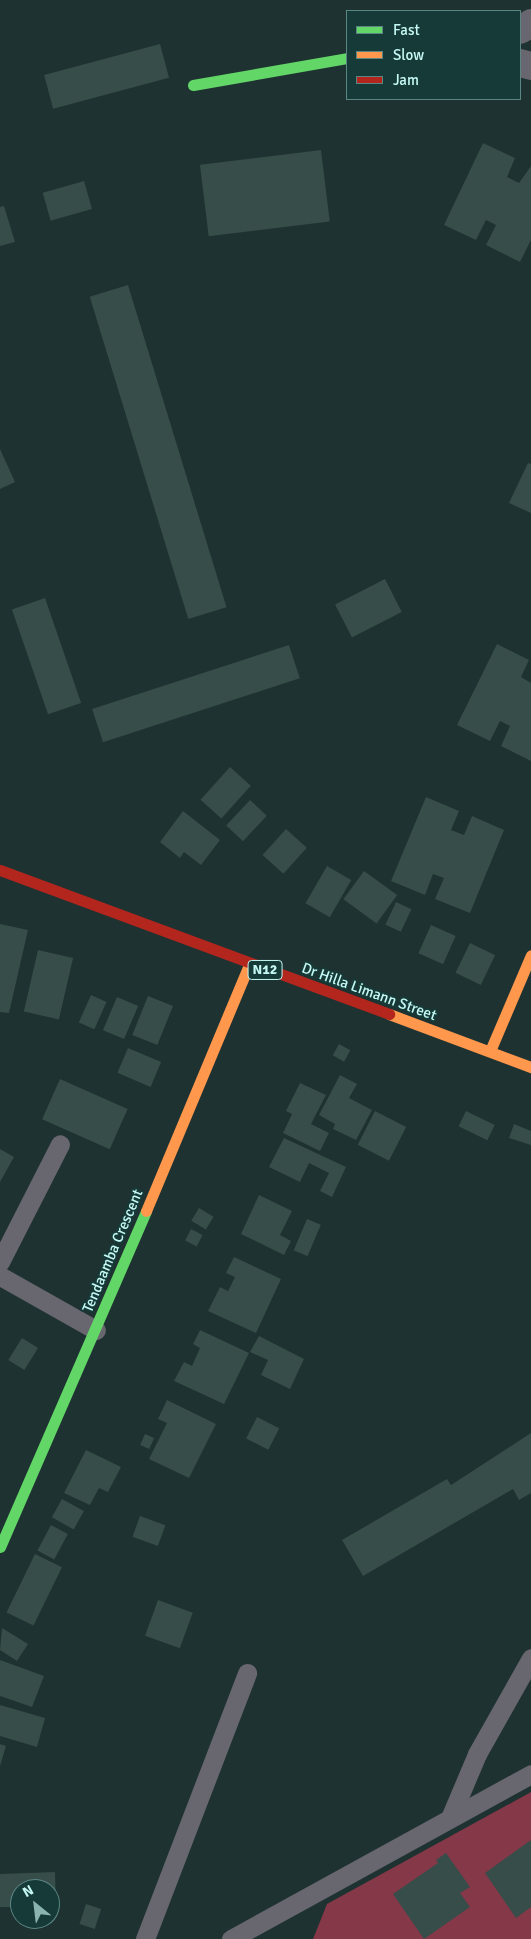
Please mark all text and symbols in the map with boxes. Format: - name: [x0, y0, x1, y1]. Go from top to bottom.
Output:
- legend: [346, 10, 521, 100]
- text: Fast: [393, 21, 420, 39]
- text: Slow: [393, 46, 424, 64]
- text: Jam: [393, 71, 419, 89]
- road number: N12: [248, 958, 282, 982]
- street label: Dr Hilla Limann Street: [299, 959, 439, 1025]
- street label: Tendaamba Crescent: [79, 1187, 147, 1315]
- north arrow: [10, 1879, 60, 1929]
- text: N: [20, 1882, 36, 1901]

